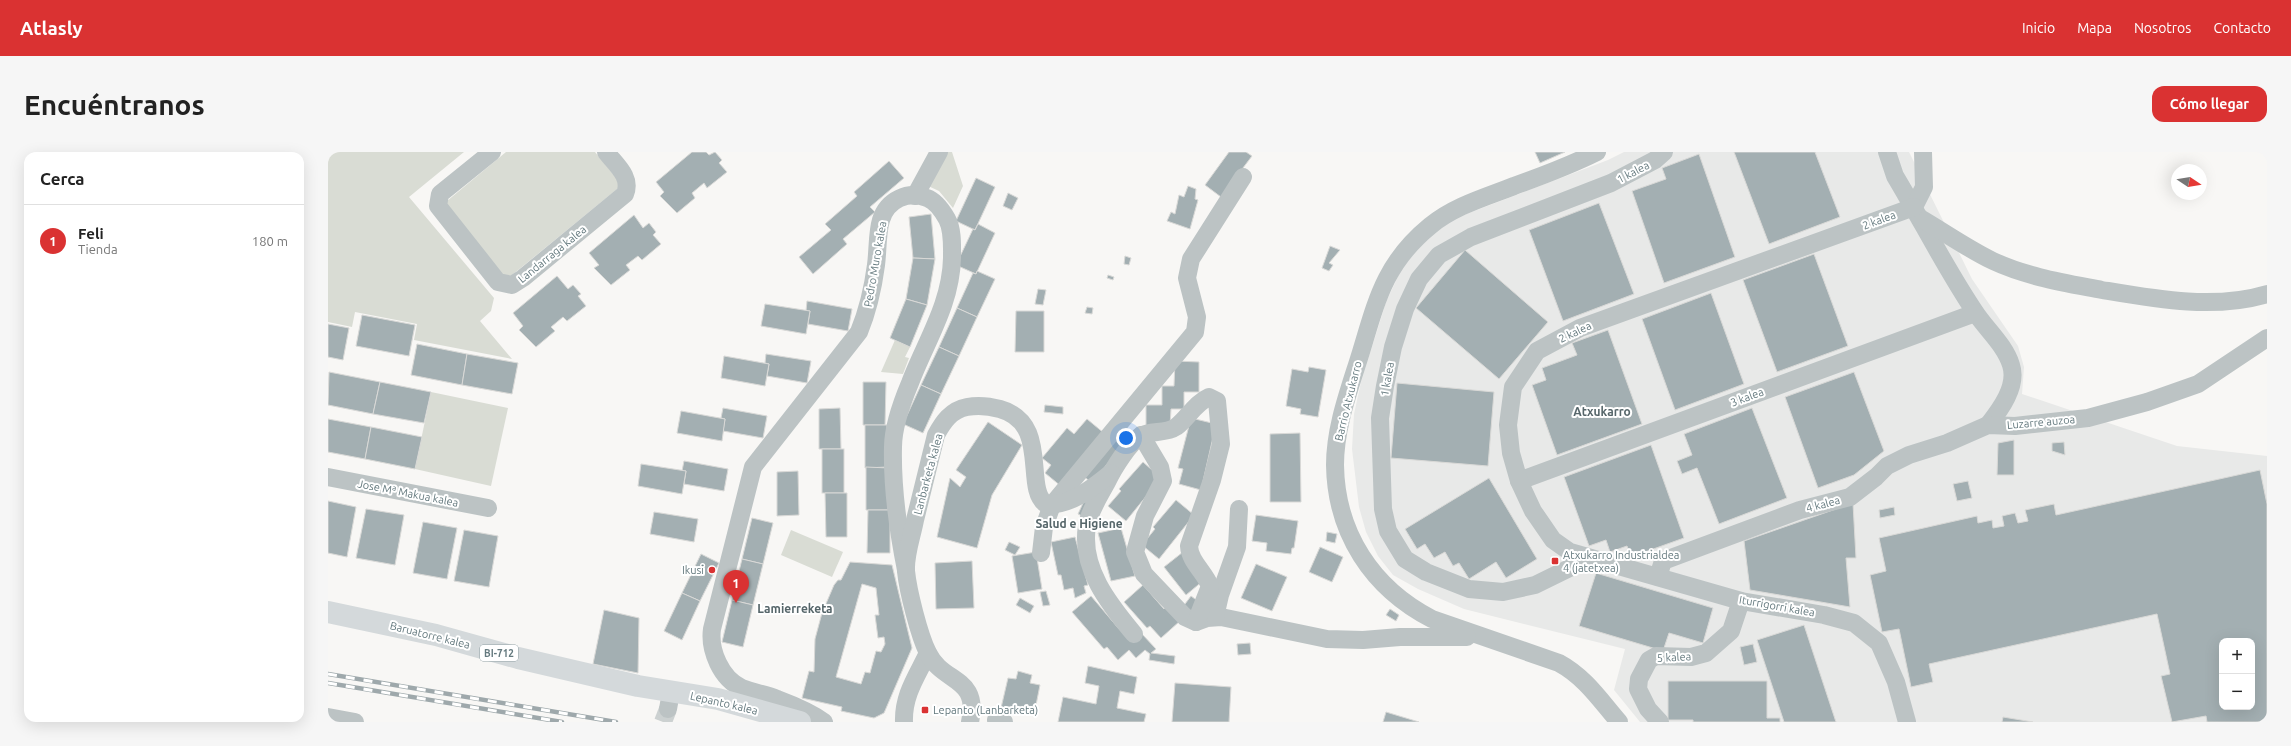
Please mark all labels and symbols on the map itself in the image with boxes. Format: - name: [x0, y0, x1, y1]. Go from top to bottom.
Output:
- street label: 1 kalea: [1615, 159, 1651, 185]
- north arrow: [2171, 164, 2207, 200]
- street label: 2 kalea: [1861, 208, 1897, 232]
- street label: Pedro Muro kalea: [862, 220, 888, 308]
- street label: Landarraga kalea: [516, 223, 588, 285]
- street label: 2 kalea: [1557, 319, 1593, 345]
- street label: Barrio Atxukarro: [1332, 360, 1364, 442]
- street label: 1 kalea: [1378, 361, 1396, 397]
- street label: 3 kalea: [1729, 385, 1765, 409]
- district label: Atxukarro: [1573, 405, 1631, 418]
- street label: Luzarre auzoa: [2006, 413, 2076, 431]
- your location: [1116, 428, 1136, 448]
- street label: Lanbarketa kalea: [911, 432, 945, 516]
- street label: Jose Mª Makua kalea: [357, 477, 459, 509]
- street label: 4 kalea: [1805, 494, 1841, 514]
- district label: Salud e Higiene: [1035, 517, 1123, 530]
- place label: Atxukarro Industrialdea 4 (jatetxea): [1563, 549, 1679, 575]
- marker: Atxukarro Industrialdea 4 (jatetxea): [1550, 556, 1560, 566]
- place label: Ikusi: [682, 564, 704, 576]
- marker: Ikusi: [707, 565, 717, 575]
- pin: 1: [723, 570, 749, 603]
- street label: Iturrigorri kalea: [1738, 593, 1816, 619]
- district label: Lamierreketa: [757, 602, 833, 615]
- street label: Baruatorre kalea: [389, 619, 471, 651]
- road number: BI-712: [480, 645, 518, 661]
- street label: 5 kalea: [1656, 650, 1692, 664]
- street label: Lepanto kalea: [689, 689, 759, 717]
- place label: Lepanto (Lanbarketa): [933, 704, 1038, 717]
- marker: Lepanto (Lanbarketa): [920, 705, 930, 715]

